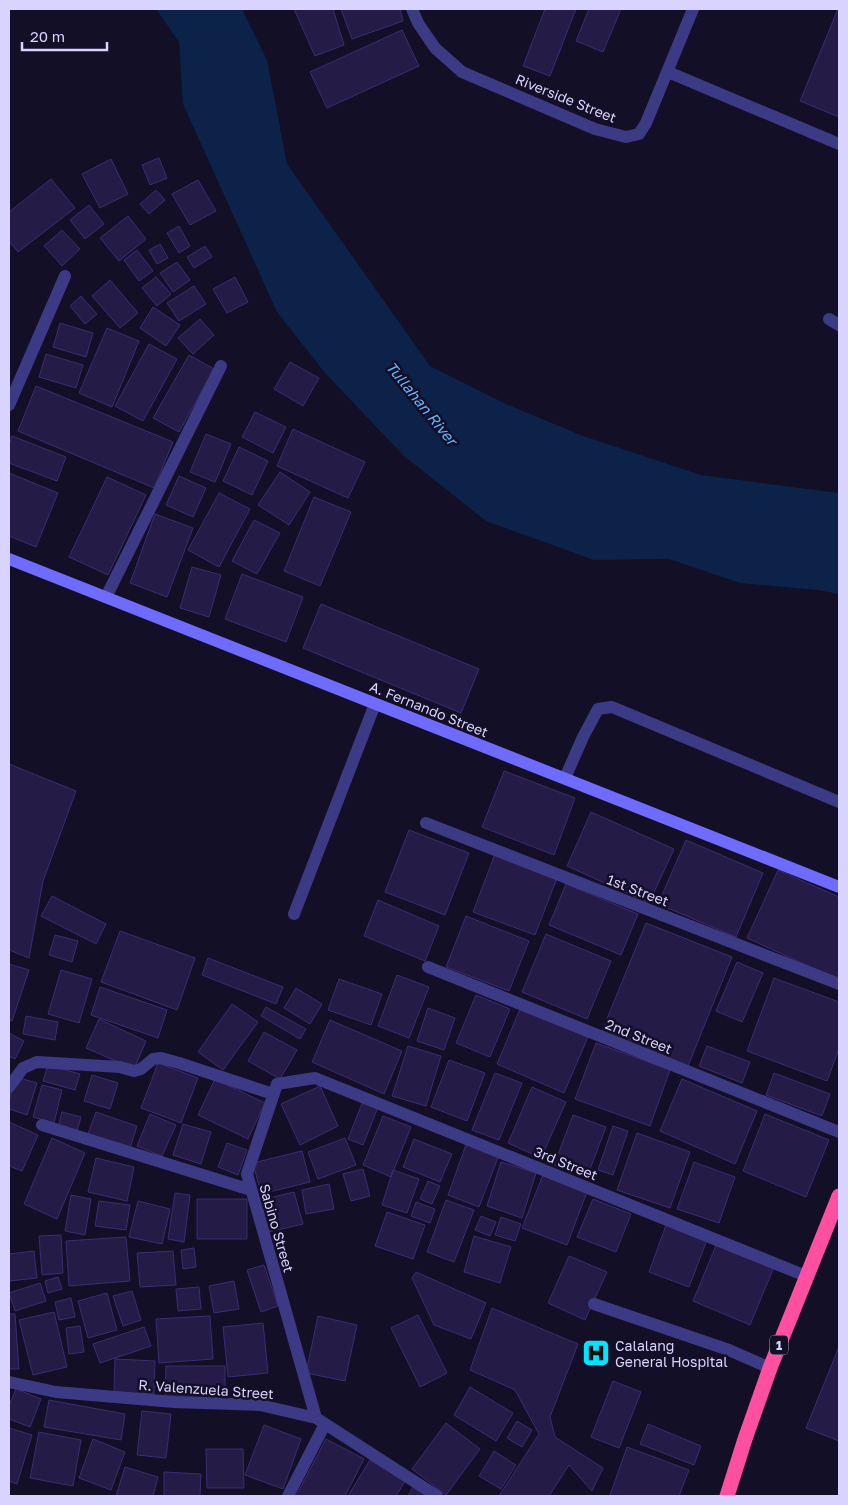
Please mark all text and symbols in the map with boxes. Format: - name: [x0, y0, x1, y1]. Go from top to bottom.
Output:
- scale bar: [22, 20, 108, 52]
- text: 20 m: [30, 27, 65, 45]
- street label: Riverside Street: [513, 70, 619, 126]
- water label: Tullahan River: [383, 357, 463, 450]
- street label: A. Fernando Street: [367, 678, 491, 740]
- street label: 1st Street: [605, 870, 671, 910]
- street label: 2nd Street: [603, 1015, 675, 1057]
- street label: 3rd Street: [532, 1143, 600, 1183]
- street label: Sabino Street: [256, 1182, 298, 1274]
- road number: 1: [770, 1336, 788, 1354]
- place label: Calalang General Hospital: [615, 1337, 728, 1370]
- hospital icon: Calalang General Hospital: [581, 1338, 611, 1368]
- street label: R. Valenzuela Street: [138, 1376, 274, 1402]

